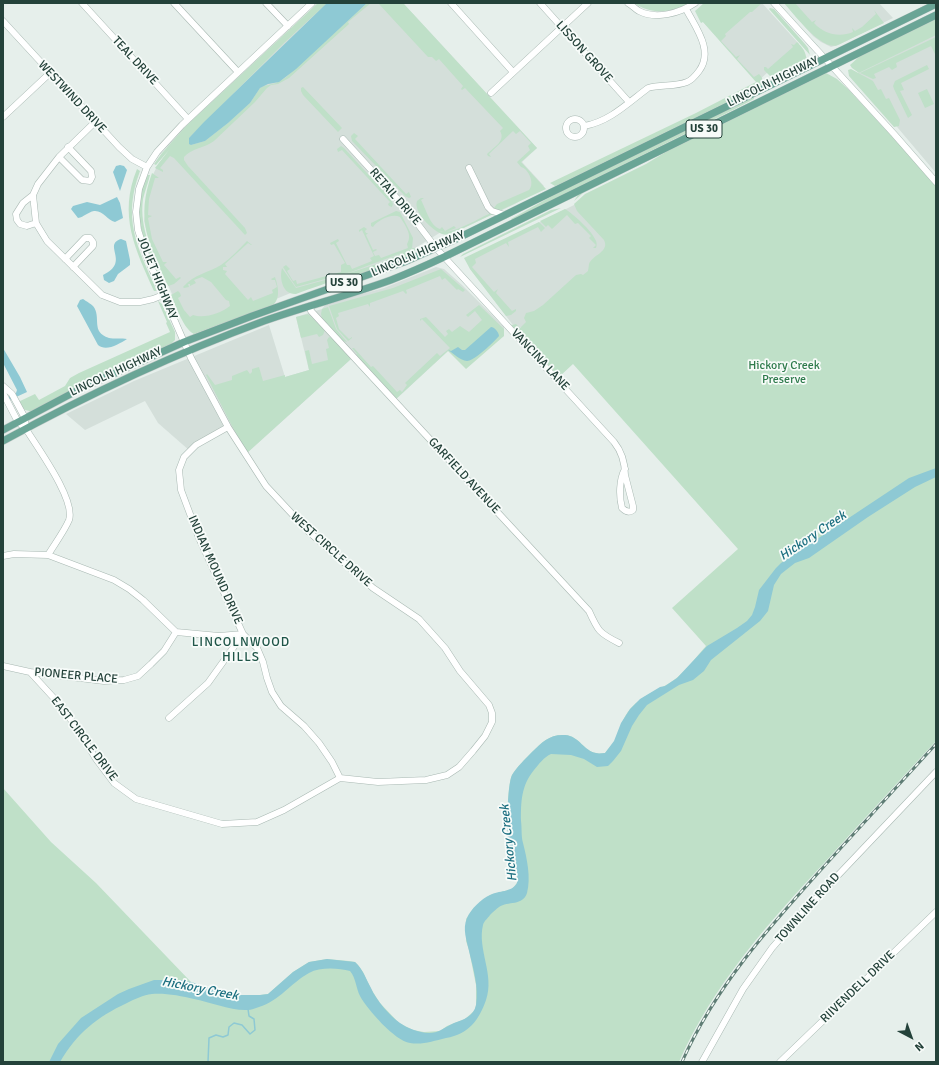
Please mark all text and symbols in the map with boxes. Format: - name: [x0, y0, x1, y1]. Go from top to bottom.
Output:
- street label: LISSON GROVE: [553, 18, 615, 86]
- street label: TEAL DRIVE: [109, 34, 161, 88]
- street label: LINCOLN HIGHWAY: [725, 54, 821, 110]
- street label: WESTWIND DRIVE: [35, 58, 109, 136]
- road number: US 30: [686, 120, 722, 138]
- street label: RETAIL DRIVE: [366, 165, 424, 229]
- street label: LINCOLN HIGHWAY: [369, 228, 467, 280]
- street label: JOLIET HIGHWAY: [134, 234, 180, 322]
- road number: US 30: [326, 274, 362, 292]
- street label: VANCINA LANE: [508, 326, 572, 394]
- street label: LINCOLN HIGHWAY: [68, 344, 164, 400]
- park label: Hickory Creek Preserve: [748, 359, 820, 387]
- street label: GARFIELD AVENUE: [425, 435, 503, 517]
- water label: Hickory Creek: [777, 508, 849, 564]
- street label: WEST CIRCLE DRIVE: [287, 510, 375, 590]
- street label: INDIAN MOUND DRIVE: [185, 513, 245, 627]
- district label: LINCOLNWOOD HILLS: [192, 635, 290, 666]
- street label: PIONEER PLACE: [34, 665, 118, 687]
- street label: EAST CIRCLE DRIVE: [48, 694, 120, 784]
- water label: Hickory Creek: [497, 804, 521, 882]
- street label: TOWNLINE ROAD: [773, 870, 843, 946]
- street label: RIIVENDELL DRIVE: [818, 948, 898, 1026]
- water label: Hickory Creek: [161, 974, 239, 1004]
- north arrow: [891, 1017, 931, 1057]
- text: N: [912, 1039, 926, 1054]

